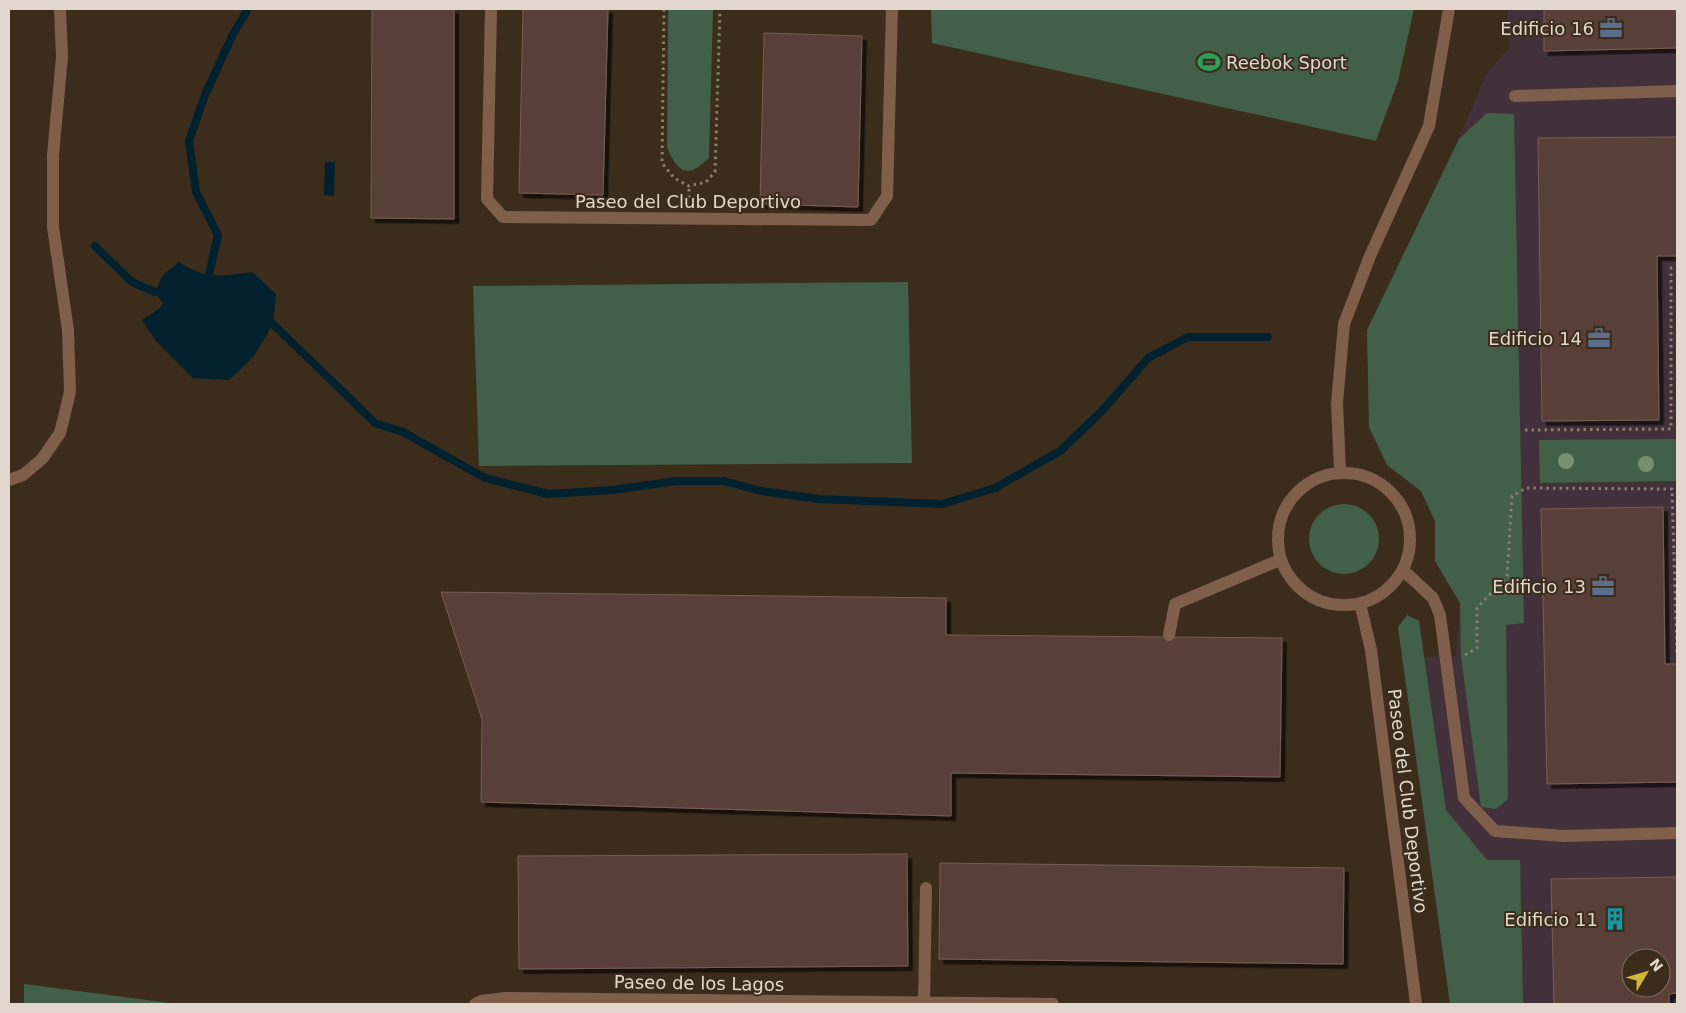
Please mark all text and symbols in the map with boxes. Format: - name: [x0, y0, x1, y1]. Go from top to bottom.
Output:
- office icon: Edificio 16: [1598, 15, 1624, 41]
- place label: Edificio 16: [1500, 18, 1594, 39]
- sports icon: Reebok Sport: [1196, 49, 1222, 75]
- place label: Reebok Sport: [1226, 52, 1347, 73]
- street label: Paseo del Club Deportivo: [575, 191, 801, 212]
- office icon: Edificio 14: [1586, 325, 1612, 351]
- place label: Edificio 14: [1488, 328, 1582, 349]
- office icon: Edificio 13: [1590, 573, 1616, 599]
- place label: Edificio 13: [1492, 576, 1586, 597]
- street label: Paseo del Club Deportivo: [1384, 688, 1432, 914]
- building icon: Edificio 11: [1602, 906, 1628, 932]
- place label: Edificio 11: [1504, 909, 1598, 930]
- north arrow: [1621, 948, 1671, 998]
- text: N: [1646, 955, 1666, 975]
- street label: Paseo de los Lagos: [614, 971, 784, 995]

